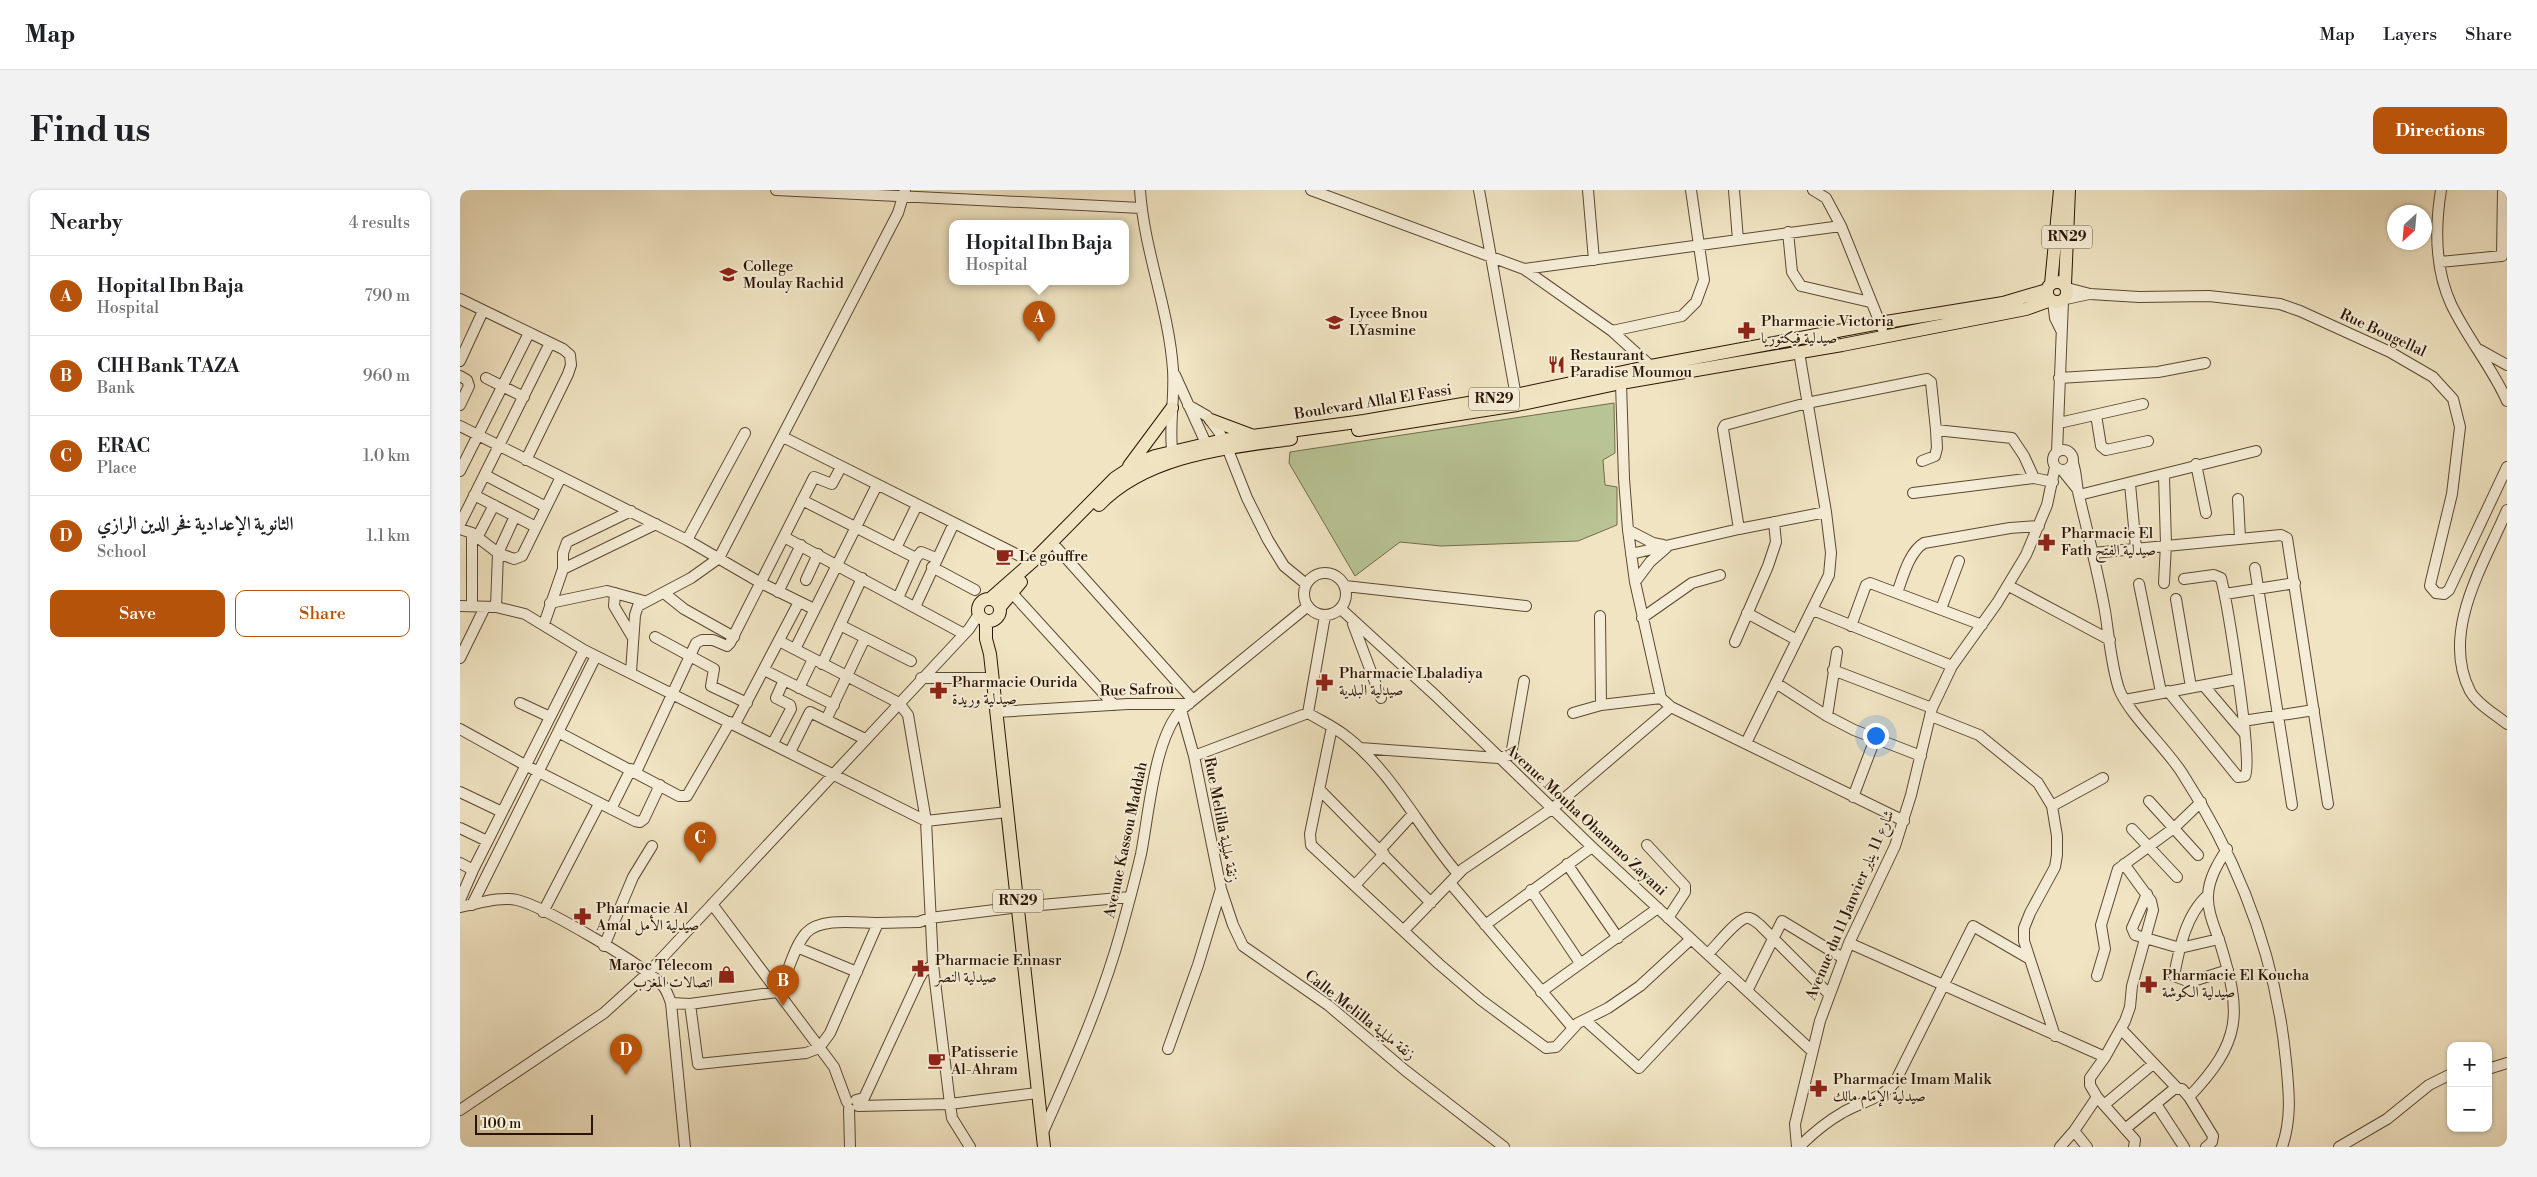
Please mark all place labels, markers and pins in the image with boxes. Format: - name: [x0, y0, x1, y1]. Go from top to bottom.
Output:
- place label: College Moulay Rachid: [743, 257, 844, 293]
- school or university icon: College Moulay Rachid: [719, 265, 739, 285]
- pin: A: [1023, 301, 1055, 342]
- place label: Lycee Bnou LYasmine: [1349, 304, 1428, 340]
- school or university icon: Lycee Bnou LYasmine: [1325, 312, 1345, 332]
- place label: Pharmacie Victoria صيدلية فيكتوريا: [1761, 312, 1894, 348]
- pharmacy icon: Pharmacie Victoria صيدلية فيكتوريا: [1737, 320, 1757, 340]
- place label: Restaurant Paradise Moumou: [1570, 346, 1693, 382]
- restaurant icon: Restaurant Paradise Moumou: [1546, 354, 1566, 374]
- place label: Pharmacie El Fath صيدلية الفتح: [2061, 524, 2156, 564]
- pharmacy icon: Pharmacie El Fath صيدلية الفتح: [2037, 532, 2057, 552]
- cafe icon: Le gouffre: [995, 546, 1015, 566]
- place label: Le gouffre: [1019, 547, 1088, 566]
- place label: Pharmacie Lbaladiya صيدلية البلدية: [1339, 664, 1483, 700]
- pharmacy icon: Pharmacie Lbaladiya صيدلية البلدية: [1315, 672, 1335, 692]
- place label: Pharmacie Ourida صيدلية وريدة: [952, 673, 1078, 709]
- pharmacy icon: Pharmacie Ourida صيدلية وريدة: [928, 681, 948, 701]
- pin: C: [684, 822, 716, 863]
- place label: Pharmacie Al Amal صيدلية الأمل: [595, 899, 699, 936]
- pharmacy icon: Pharmacie Al Amal صيدلية الأمل: [572, 907, 592, 927]
- place label: Pharmacie Ennasr صيدلية النصر: [933, 951, 1062, 987]
- place label: Maroc Telecom اتصالات المغرب: [609, 956, 713, 992]
- pharmacy icon: Pharmacie Ennasr صيدلية النصر: [911, 959, 931, 979]
- shop icon: Maroc Telecom اتصالات المغرب: [717, 964, 737, 984]
- pin: B: [767, 965, 799, 1006]
- place label: Pharmacie El Koucha صيدلية الكوشة: [2162, 966, 2310, 1002]
- pharmacy icon: Pharmacie El Koucha صيدلية الكوشة: [2138, 974, 2158, 994]
- pin: D: [610, 1034, 642, 1075]
- place label: Patisserie Al-Ahram: [950, 1043, 1018, 1079]
- cafe icon: Patisserie Al-Ahram: [927, 1051, 947, 1071]
- place label: Pharmacie Imam Malik صيدلية الإمام مالك: [1833, 1070, 1992, 1109]
- pharmacy icon: Pharmacie Imam Malik صيدلية الإمام مالك: [1809, 1078, 1829, 1098]

